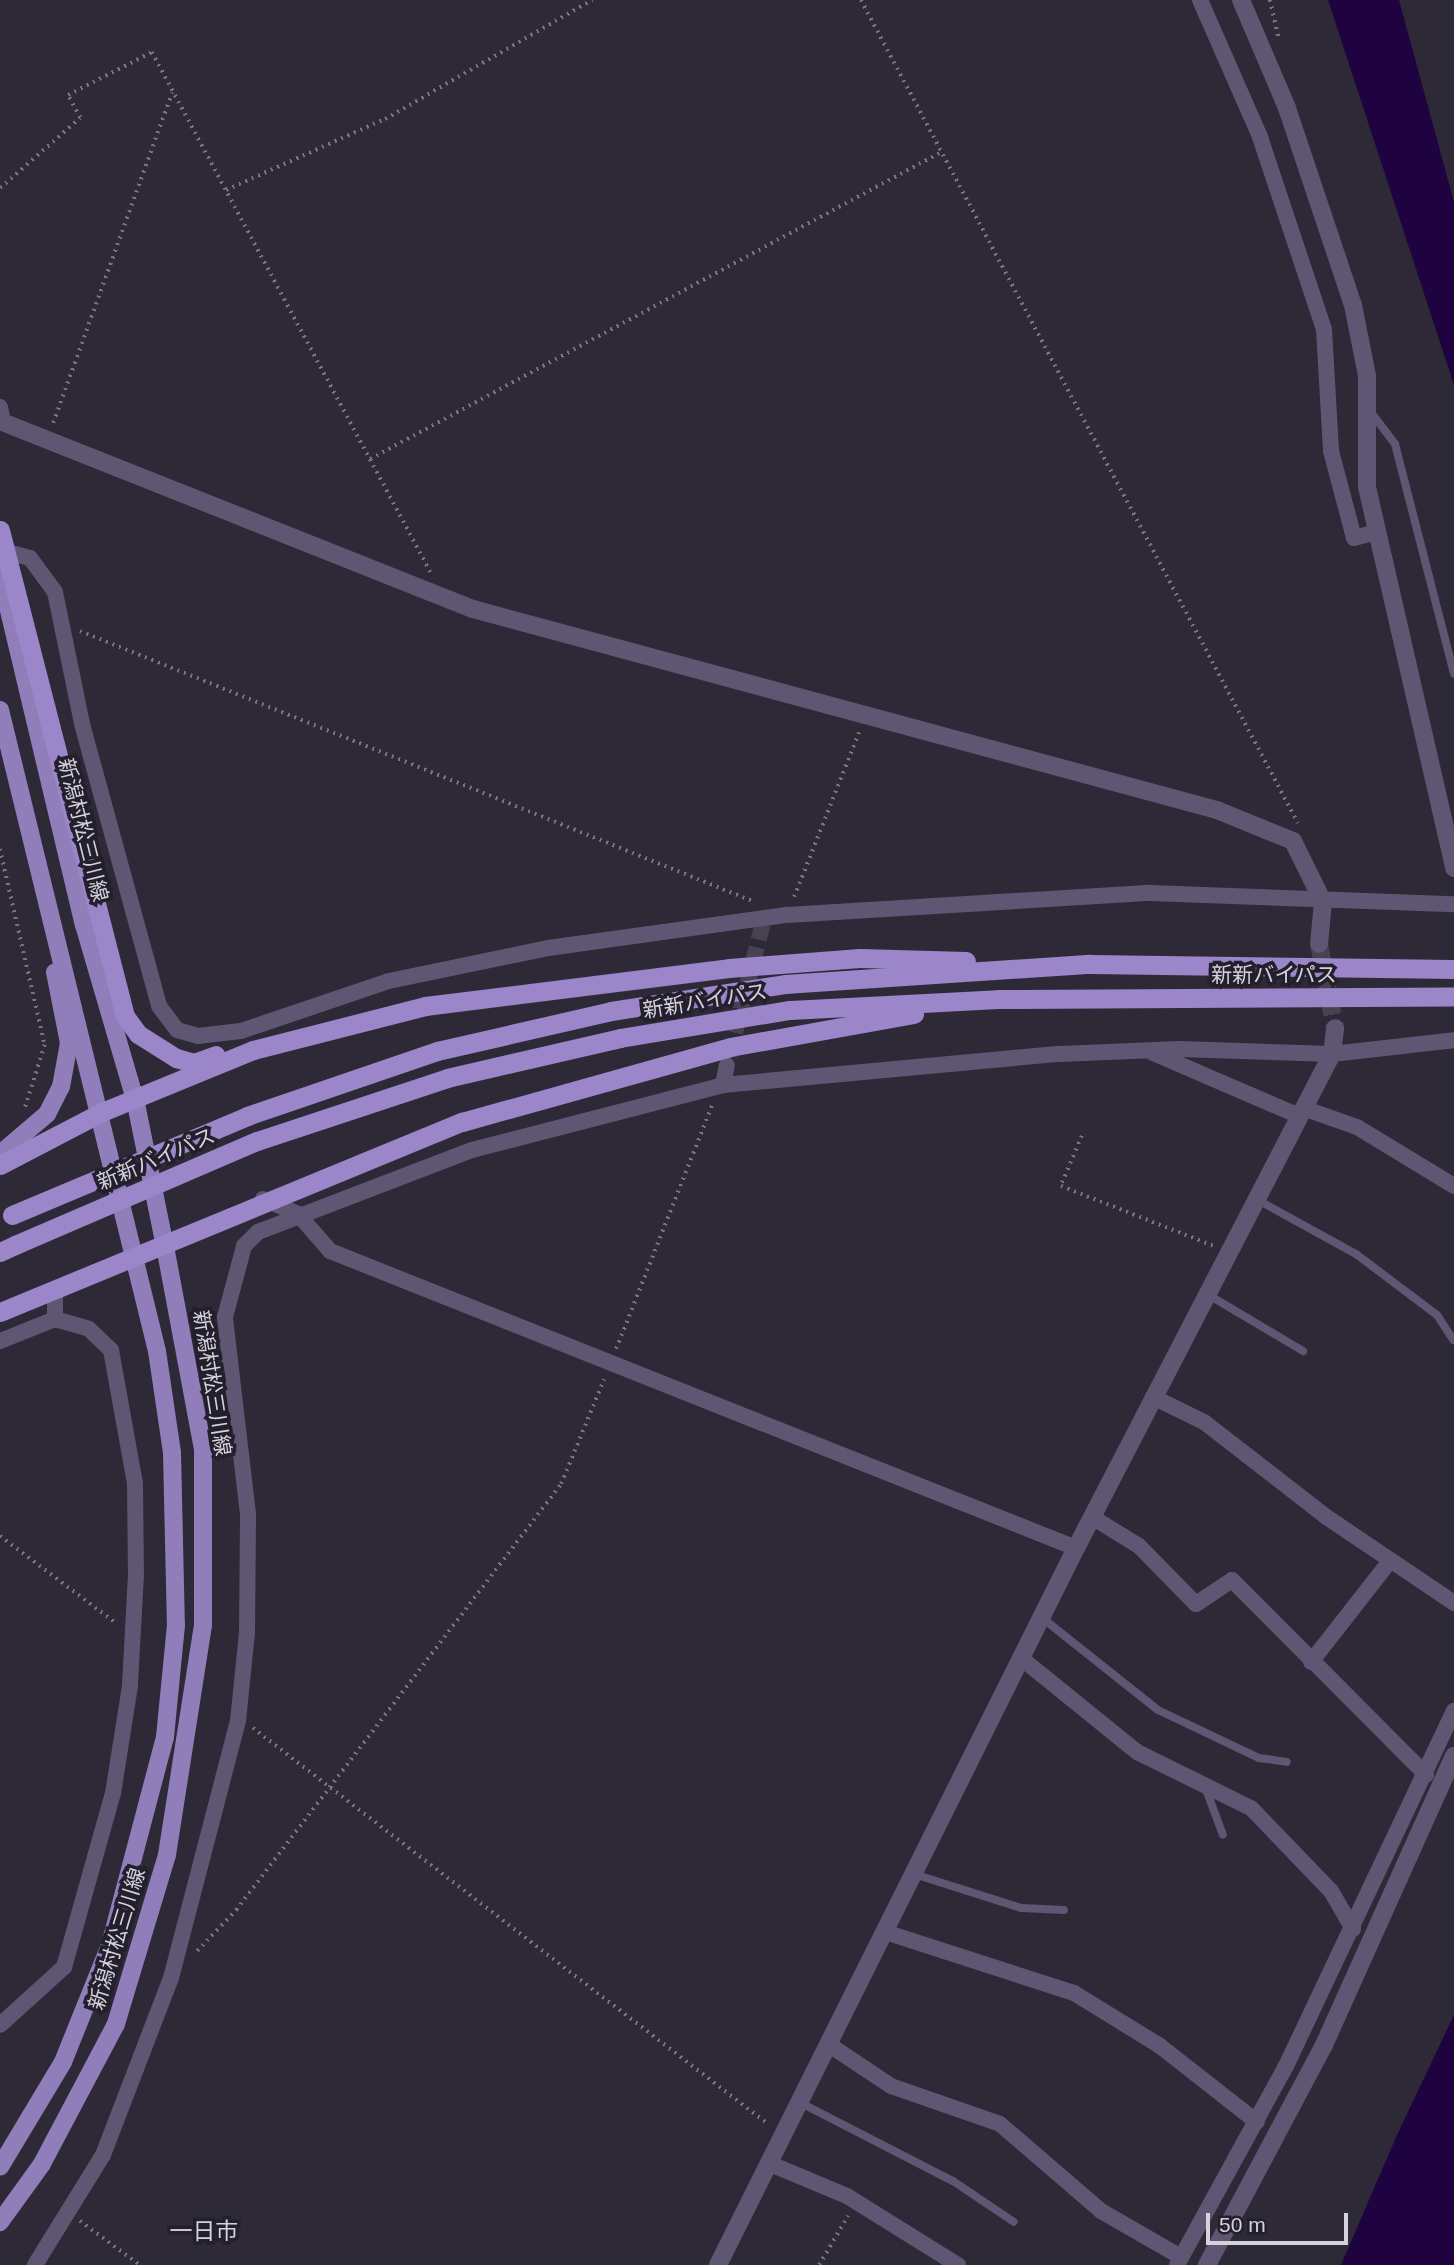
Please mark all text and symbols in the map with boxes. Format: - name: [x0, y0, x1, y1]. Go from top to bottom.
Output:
- street label: 新潟村松三川線: [53, 756, 113, 904]
- street label: 新新バイパス: [1211, 962, 1337, 988]
- street label: 新新バイパス: [641, 979, 769, 1023]
- street label: 新新バイパス: [93, 1123, 219, 1195]
- street label: 新潟村松三川線: [188, 1308, 236, 1458]
- street label: 新潟村松三川線: [83, 1865, 151, 2013]
- scale bar: [1209, 2198, 1351, 2242]
- text: 50 m: [1219, 2213, 1266, 2236]
- district label: 一日市: [170, 2217, 238, 2245]

